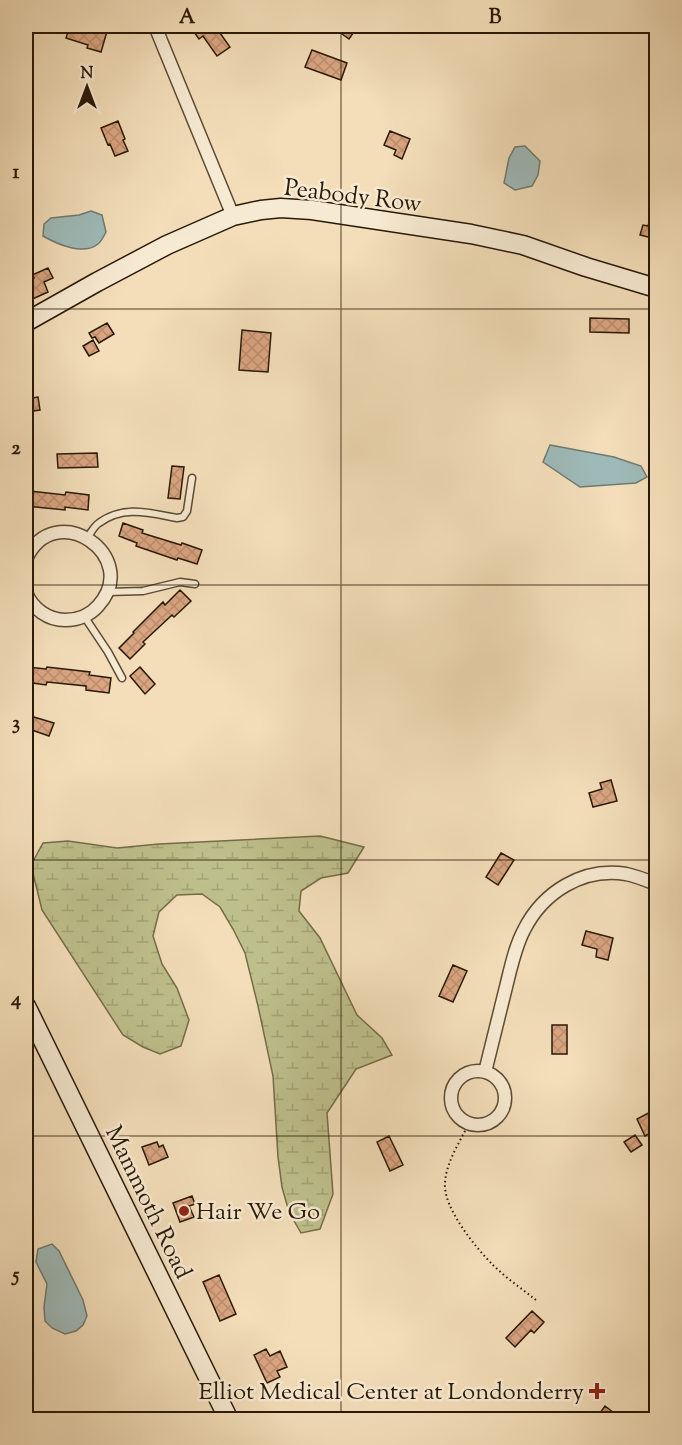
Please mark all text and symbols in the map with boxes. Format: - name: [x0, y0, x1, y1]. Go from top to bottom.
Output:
- text: A: [179, 4, 196, 33]
- text: B: [489, 4, 502, 33]
- north arrow: [57, 57, 117, 117]
- text: N: [81, 63, 94, 86]
- text: 1: [13, 159, 20, 188]
- street label: Peabody Row: [282, 172, 423, 222]
- text: 2: [11, 435, 21, 464]
- text: 3: [12, 710, 20, 739]
- text: 4: [10, 986, 21, 1015]
- street label: Mammoth Road: [95, 1120, 199, 1286]
- place label: Hair We Go: [196, 1196, 320, 1230]
- marker: Hair We Go: [177, 1204, 191, 1218]
- text: 5: [11, 1262, 20, 1291]
- place label: Elliot Medical Center at Londonderry: [198, 1376, 584, 1410]
- marker: Elliot Medical Center at Londonderry: [588, 1382, 606, 1400]

